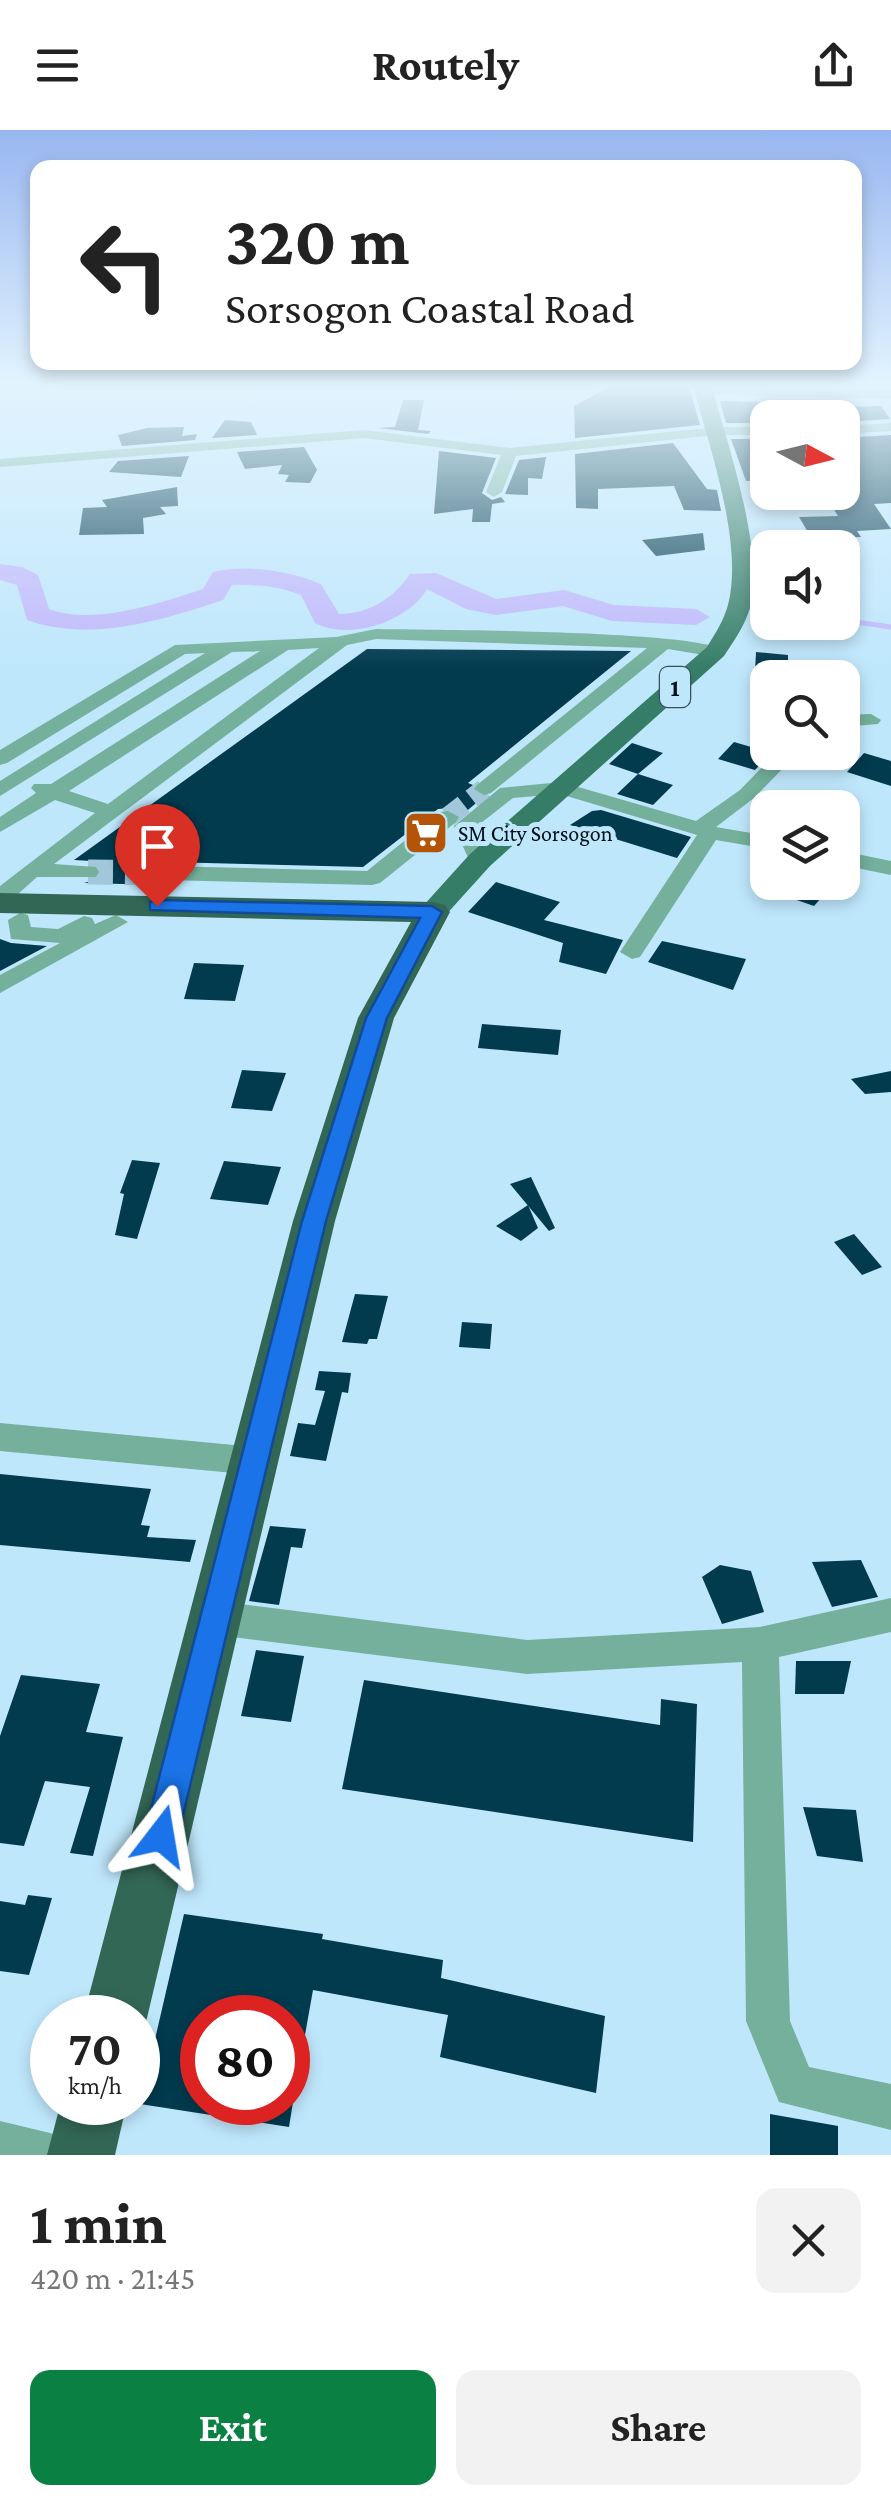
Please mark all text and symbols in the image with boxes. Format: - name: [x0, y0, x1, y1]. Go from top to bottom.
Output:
- icon: menu: [30, 38, 85, 93]
- icon: share: [806, 38, 861, 93]
- text: Routely: [372, 40, 519, 90]
- icon: left: [60, 200, 190, 330]
- text: 320 m: [225, 201, 409, 279]
- text: Sorsogon Coastal Road: [225, 283, 635, 333]
- north arrow: [750, 400, 860, 510]
- map controls: [750, 400, 860, 900]
- button: sound: [750, 530, 860, 640]
- button: search: [750, 660, 860, 770]
- road number: 1: [660, 667, 690, 707]
- button: layers: [750, 790, 860, 900]
- pin: [115, 804, 200, 907]
- supermarket icon: SM City Sorsogon: [403, 810, 449, 856]
- icon: arrive: [130, 819, 185, 874]
- place label: SM City Sorsogon: [458, 821, 613, 846]
- position arrow: [109, 1784, 213, 1888]
- speed limit sign: 80: [180, 1995, 310, 2125]
- text: 70: [68, 2020, 122, 2076]
- text: km/h: [68, 2072, 122, 2099]
- button: close: [756, 2188, 861, 2293]
- text: 1 min: [30, 2189, 167, 2256]
- text: 420 m · 21:45: [30, 2260, 195, 2296]
- button: Exit: [30, 2370, 436, 2485]
- button: Share: [456, 2370, 861, 2485]

